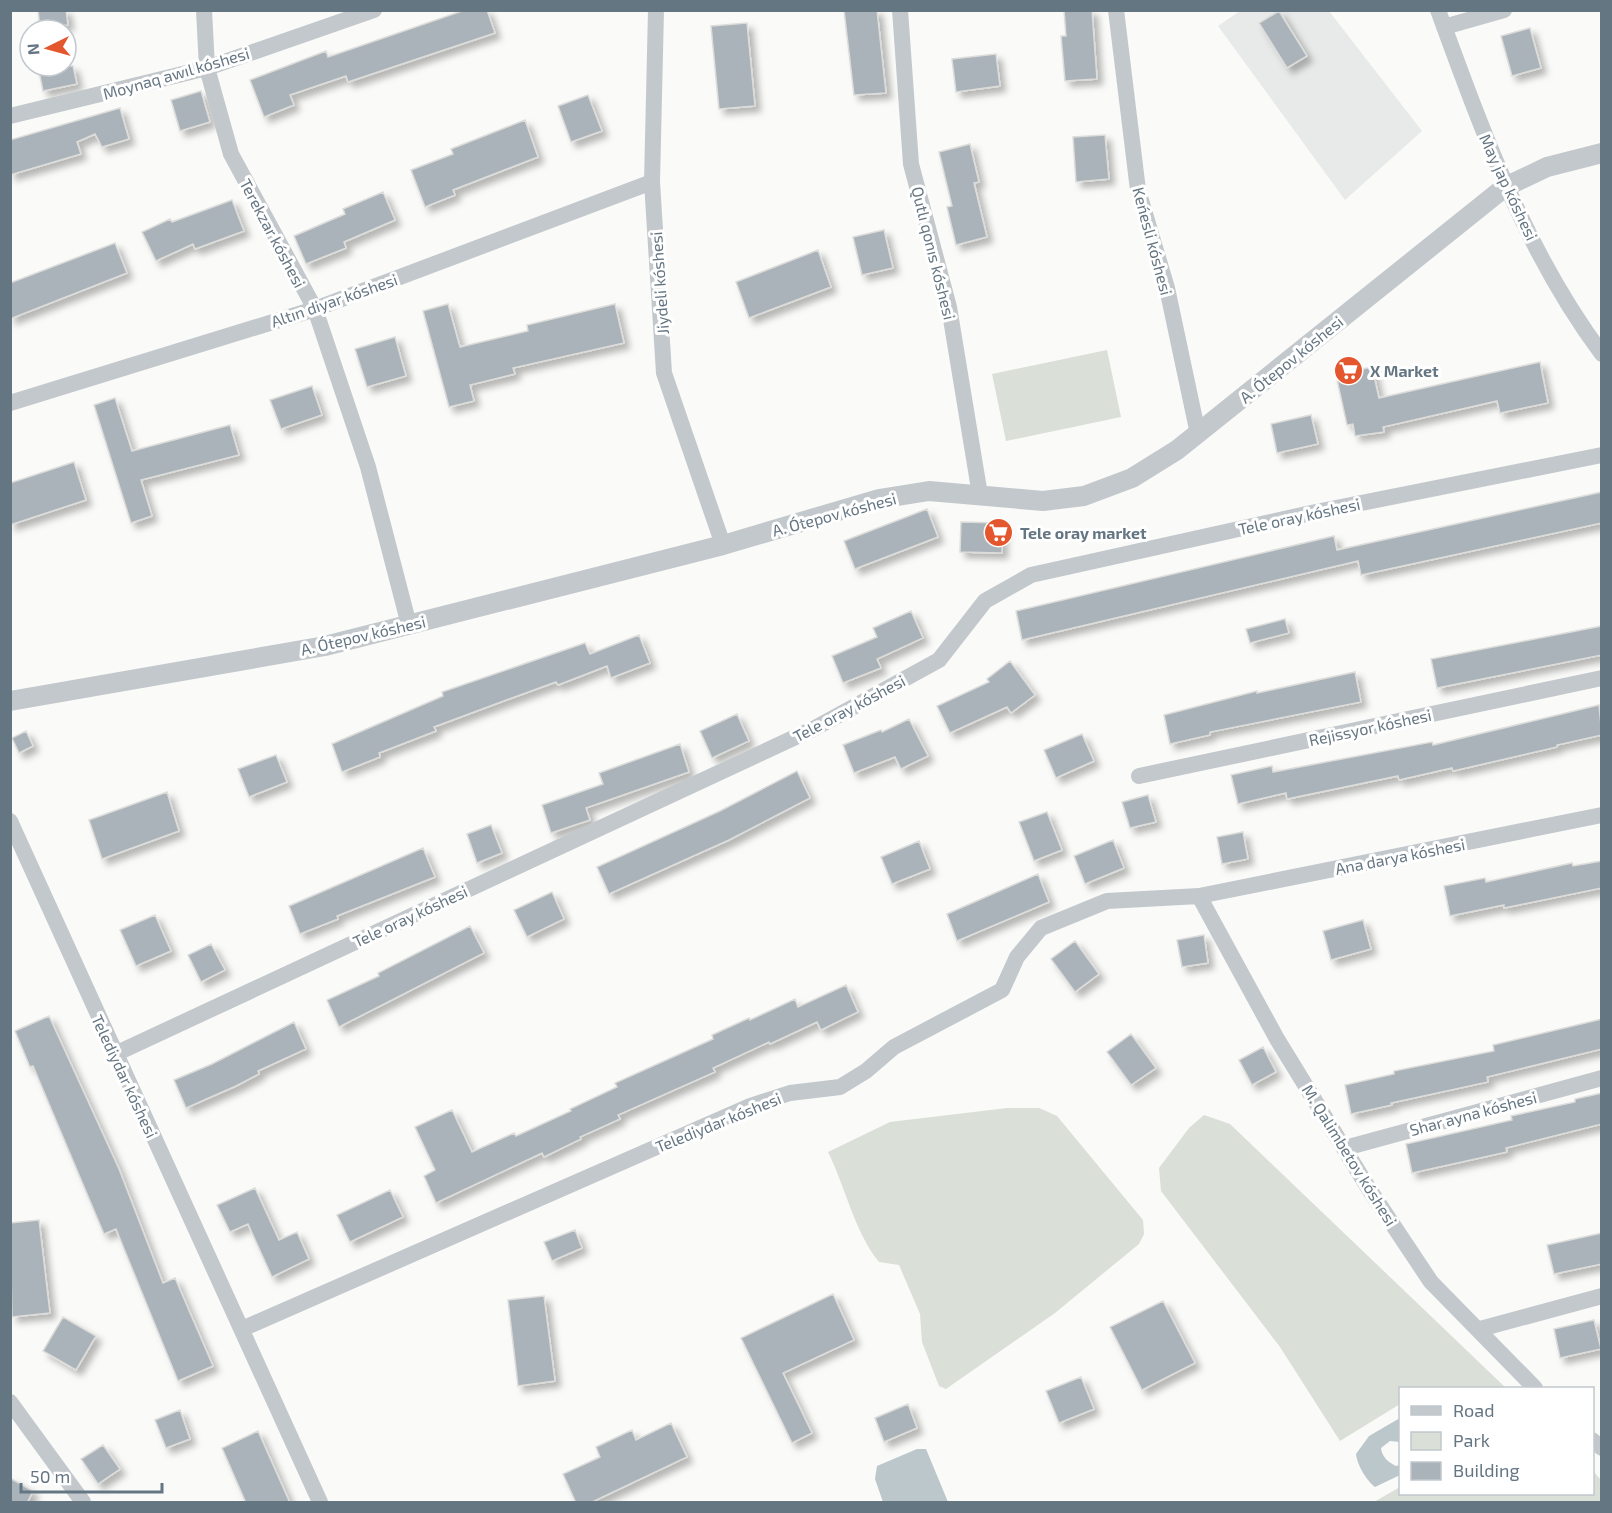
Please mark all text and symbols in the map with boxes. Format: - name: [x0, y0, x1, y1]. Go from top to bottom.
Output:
- north arrow: [18, 18, 78, 78]
- text: N: [23, 43, 43, 56]
- street label: Moynaq awıl kóshesi: [101, 43, 251, 103]
- street label: May jap kóshesi: [1475, 131, 1542, 244]
- street label: Terekzar kóshesi: [236, 175, 310, 291]
- street label: Qutlı qonıs kóshesi: [907, 184, 960, 322]
- street label: Keńesli kóshesi: [1129, 185, 1177, 297]
- street label: Jiydeli kóshesi: [646, 231, 672, 335]
- street label: Altın diyar kóshesi: [268, 269, 400, 331]
- street label: A. Ótepov kóshesi: [1235, 311, 1347, 407]
- supermarket icon: X Market: [1333, 354, 1365, 386]
- place label: X Market: [1370, 361, 1439, 380]
- street label: A. Ótepov kóshesi: [770, 488, 898, 540]
- street label: Tele oray kóshesi: [1236, 494, 1362, 538]
- supermarket icon: Tele oray market: [983, 516, 1015, 548]
- place label: Tele oray market: [1020, 523, 1147, 543]
- street label: A. Ótepov kóshesi: [299, 611, 427, 659]
- street label: Tele oray kóshesi: [790, 670, 908, 746]
- street label: Rejissyor kóshesi: [1307, 705, 1433, 750]
- street label: Ana darya kóshesi: [1333, 834, 1467, 878]
- street label: Tele oray kóshesi: [350, 881, 470, 951]
- street label: Telediydar kóshesi: [88, 1011, 162, 1141]
- street label: M. Qalimbetov kóshesi: [1298, 1081, 1401, 1230]
- street label: Shar ayna kóshesi: [1407, 1087, 1539, 1139]
- street label: Telediydar kóshesi: [652, 1088, 784, 1156]
- legend: [1399, 1387, 1594, 1495]
- text: Road: [1453, 1399, 1494, 1421]
- text: Park: [1453, 1429, 1490, 1451]
- scale bar: [21, 1456, 162, 1494]
- text: Building: [1453, 1459, 1520, 1481]
- text: 50 m: [30, 1465, 70, 1487]

